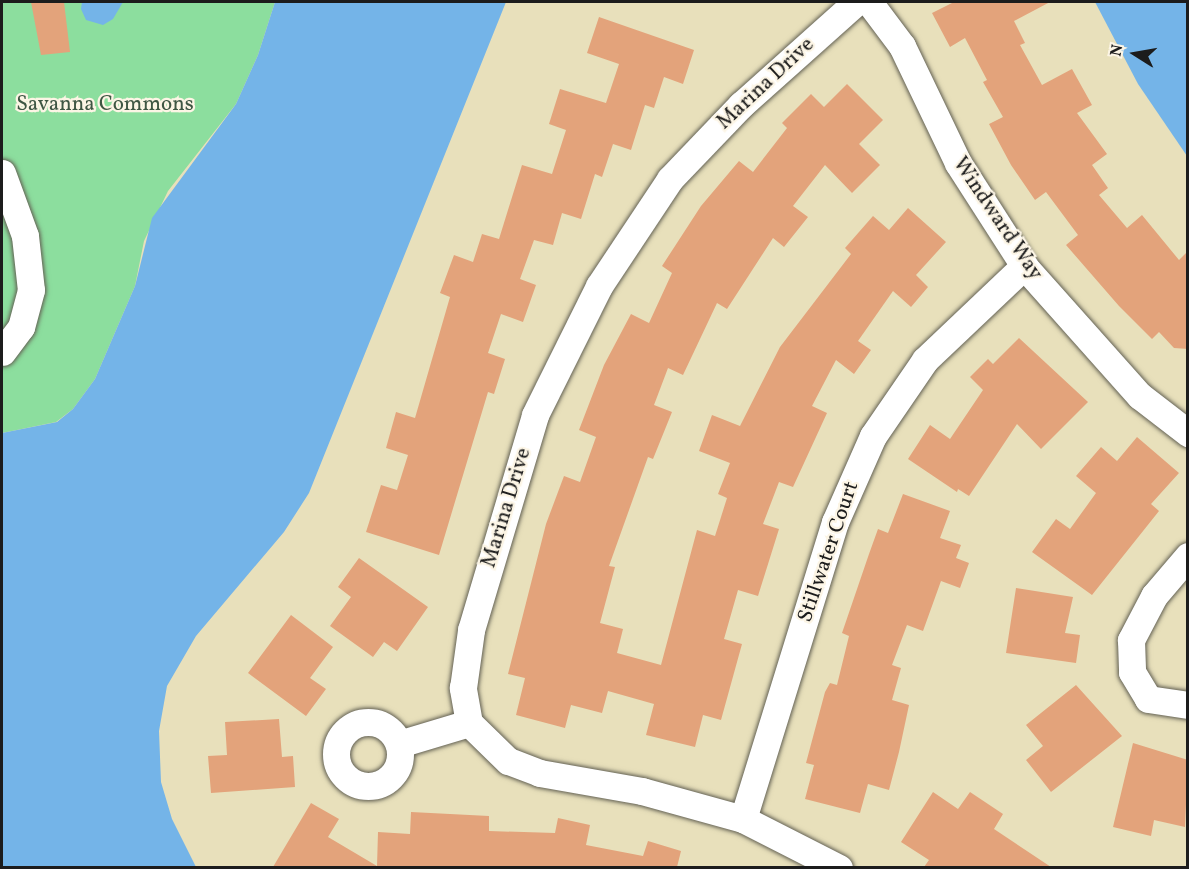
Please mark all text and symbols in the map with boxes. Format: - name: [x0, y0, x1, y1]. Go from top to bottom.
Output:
- north arrow: [1105, 24, 1165, 84]
- street label: Marina Drive: [712, 33, 820, 135]
- text: N: [1105, 43, 1129, 58]
- park label: Savanna Commons: [16, 92, 194, 118]
- street label: Windward Way: [946, 152, 1048, 286]
- street label: Marina Drive: [477, 445, 537, 571]
- street label: Stillwater Court: [793, 478, 865, 626]

